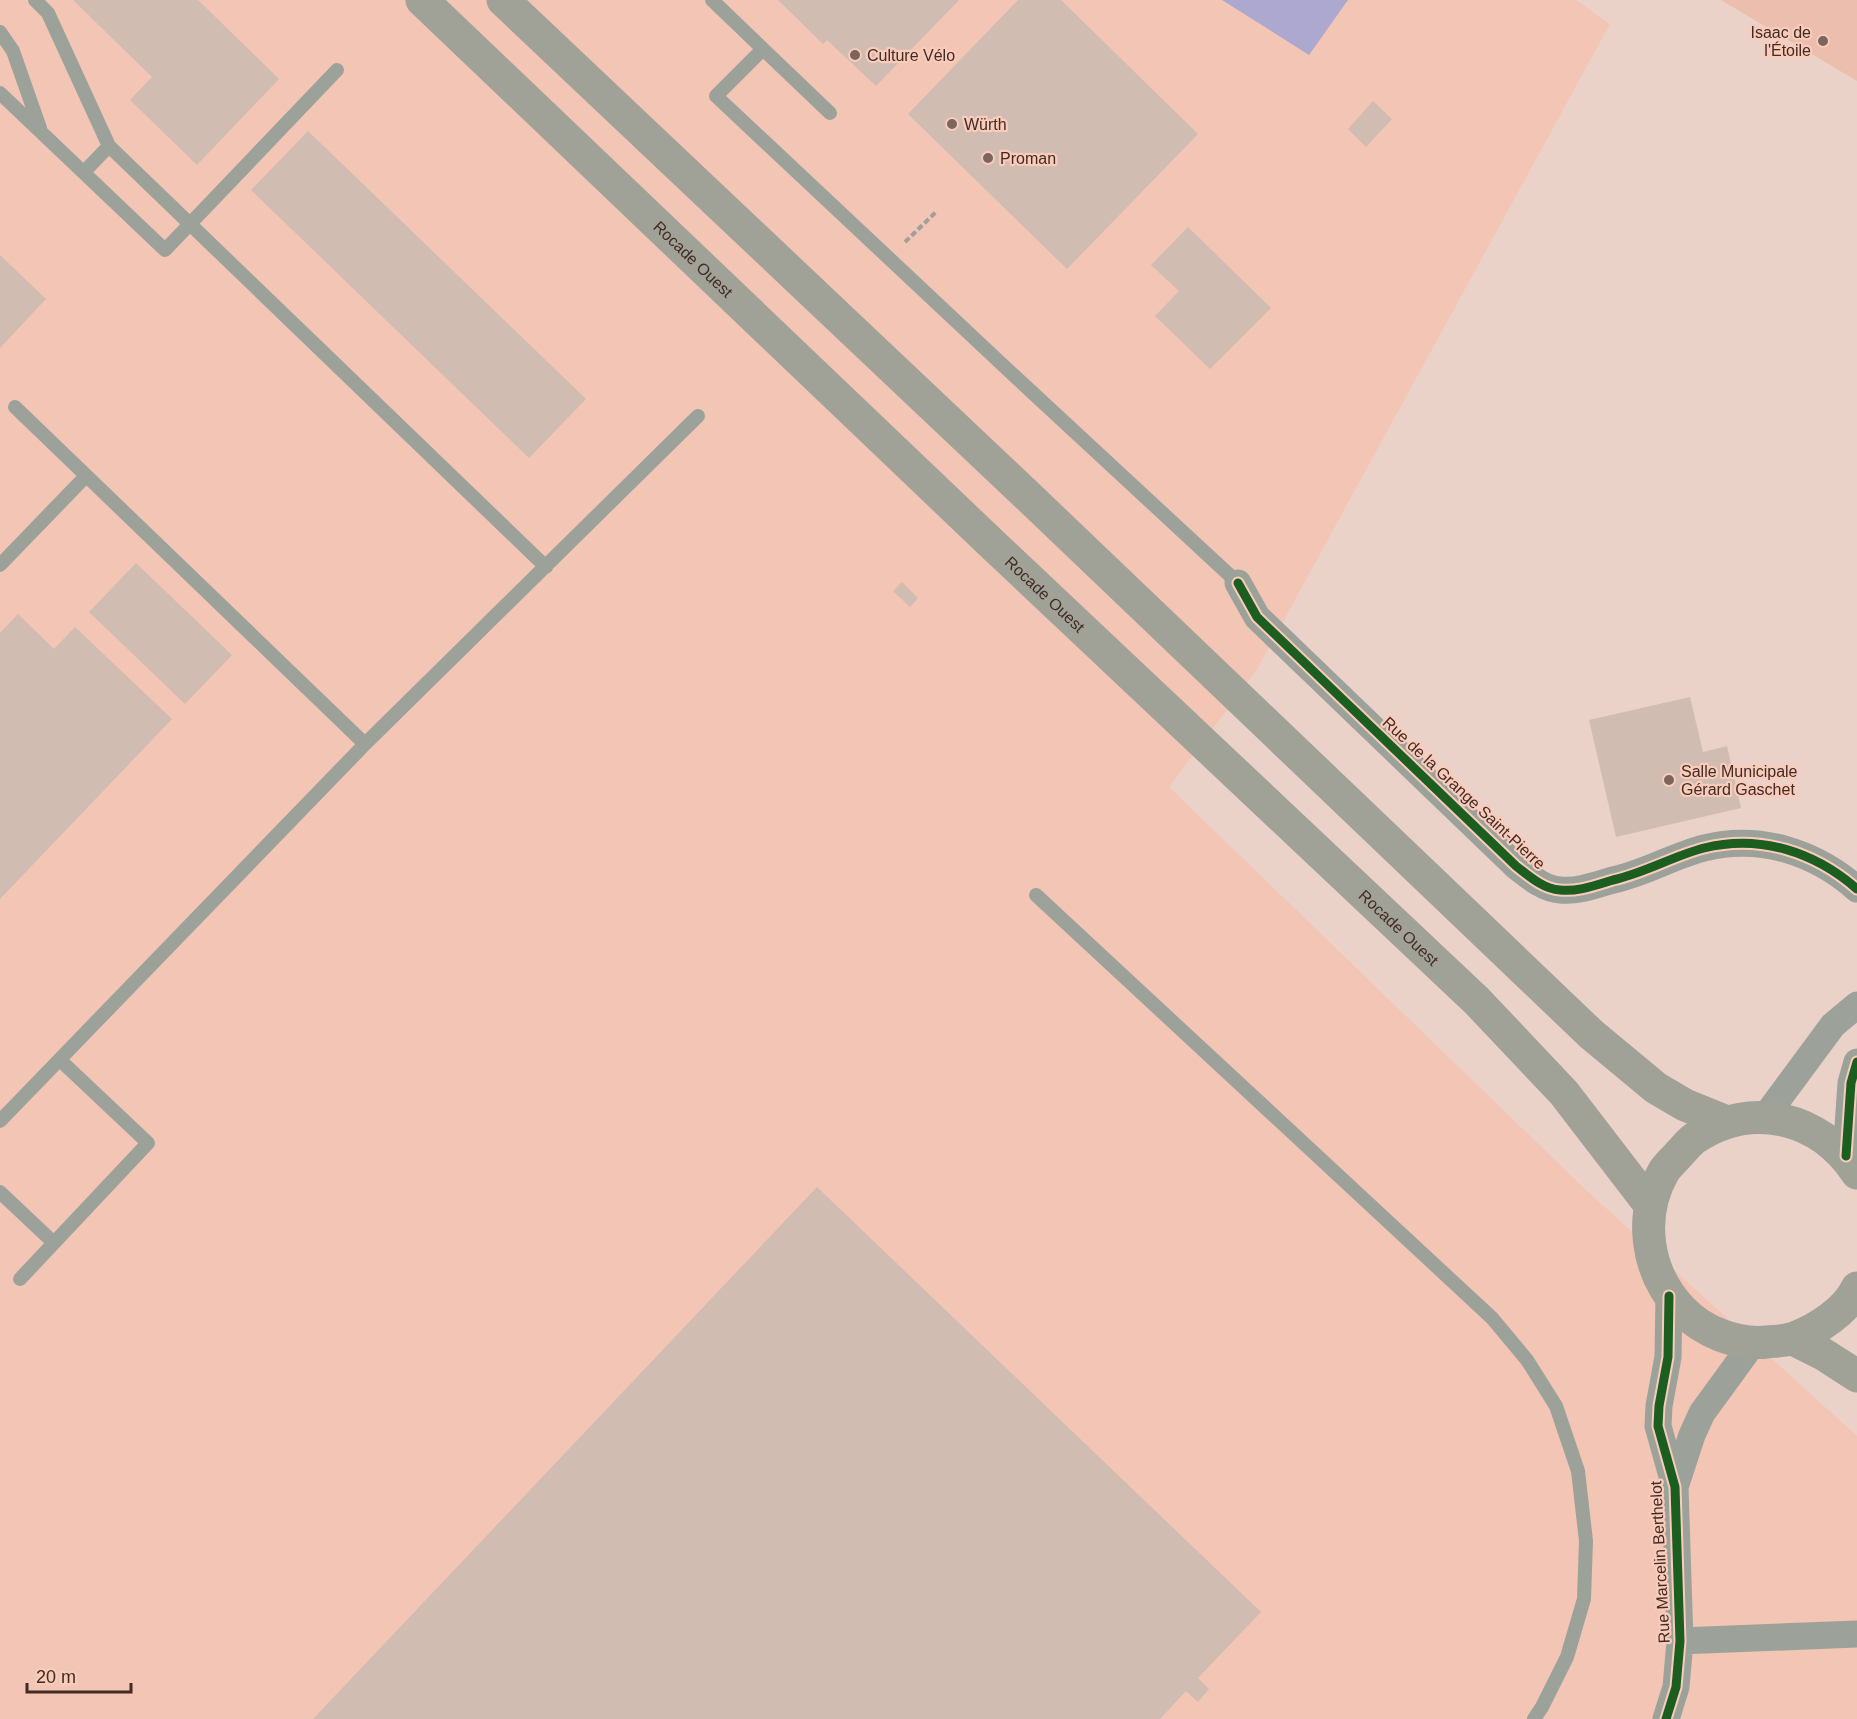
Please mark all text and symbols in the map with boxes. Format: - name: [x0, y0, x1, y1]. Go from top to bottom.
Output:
- place label: Isaac de l'Étoile: [1751, 24, 1811, 59]
- marker: Isaac de l'Étoile: [1816, 34, 1830, 48]
- place label: Culture Vélo: [867, 47, 955, 64]
- marker: Culture Vélo: [848, 48, 862, 62]
- place label: Würth: [964, 116, 1007, 133]
- marker: Würth: [945, 117, 959, 131]
- place label: Proman: [1000, 150, 1056, 167]
- marker: Proman: [981, 151, 995, 165]
- street label: Rocade Ouest: [650, 217, 737, 301]
- street label: Rocade Ouest: [1002, 553, 1089, 636]
- street label: Rue de la Grange Saint-Pierre: [1379, 713, 1549, 873]
- place label: Salle Municipale Gérard Gaschet: [1681, 763, 1798, 798]
- marker: Salle Municipale Gérard Gaschet: [1662, 773, 1676, 787]
- street label: Rocade Ouest: [1356, 886, 1442, 969]
- street label: Rue Marcelin Berthelot: [1647, 1480, 1673, 1644]
- scale bar: [27, 1656, 130, 1694]
- text: 20 m: [36, 1667, 76, 1687]

